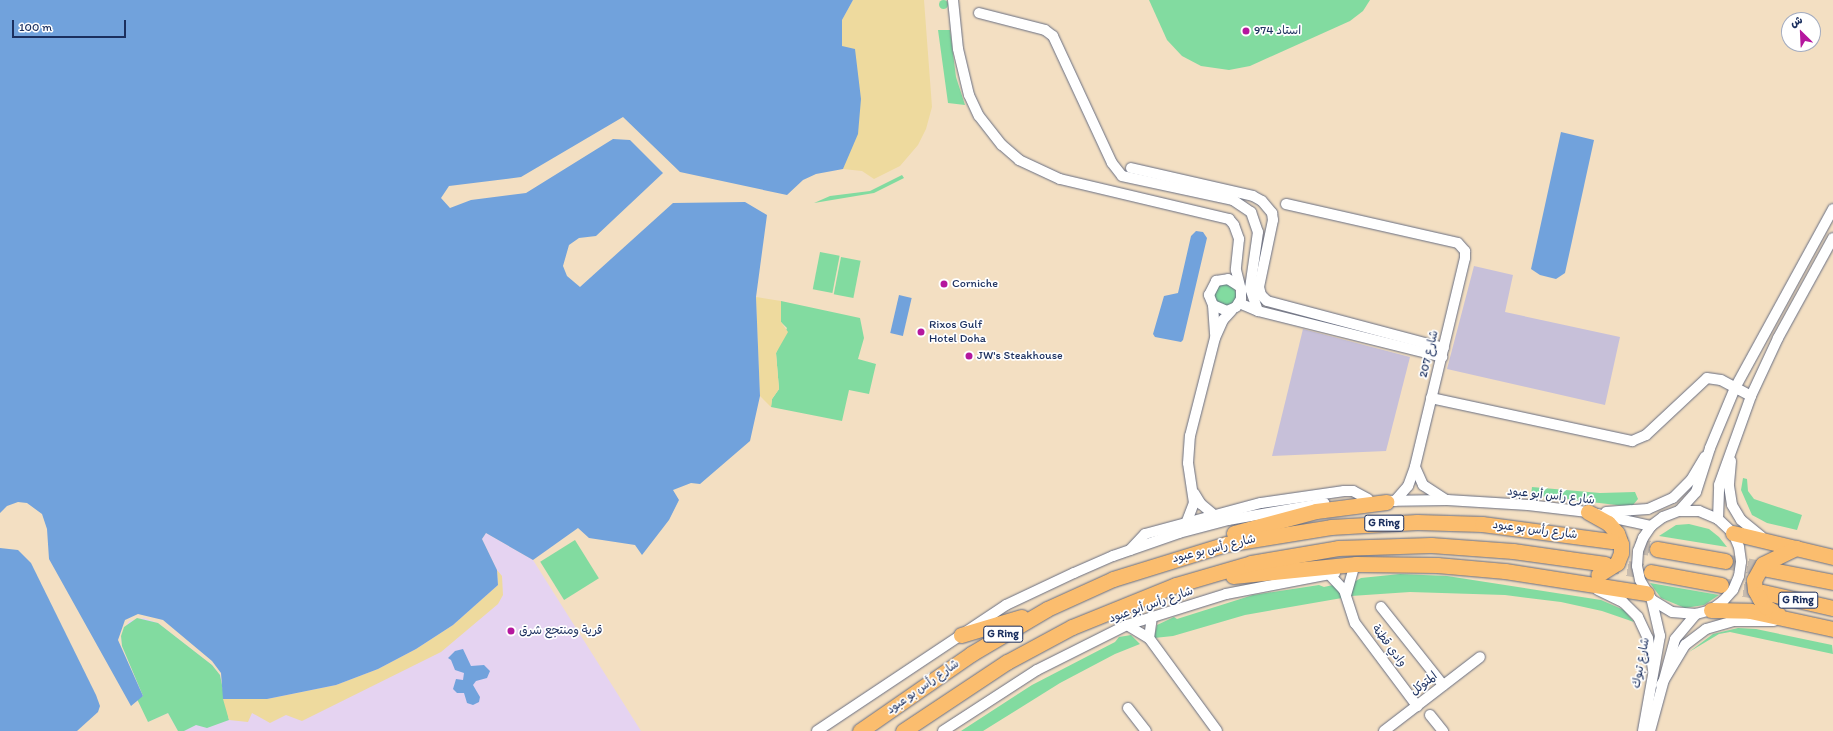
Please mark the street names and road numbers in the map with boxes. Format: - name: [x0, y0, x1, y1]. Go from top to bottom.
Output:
- street label: شارع 207: [1416, 329, 1442, 379]
- street label: شارع رأس أبو عبود: [1506, 484, 1596, 508]
- road number: G Ring: [1364, 514, 1404, 532]
- street label: شارع رأس بو عبود: [1492, 518, 1578, 542]
- street label: شارع رأس بو عبود: [1171, 532, 1257, 566]
- street label: شارع رأس أبو عبود: [1107, 584, 1195, 626]
- road number: G Ring: [1778, 591, 1818, 609]
- street label: وادي قطنة: [1369, 622, 1409, 670]
- road number: G Ring: [983, 625, 1023, 643]
- street label: شارع تبوك: [1629, 636, 1653, 690]
- street label: شارع رأس بو عبود: [884, 657, 962, 717]
- street label: المتوكل: [1408, 669, 1440, 699]

